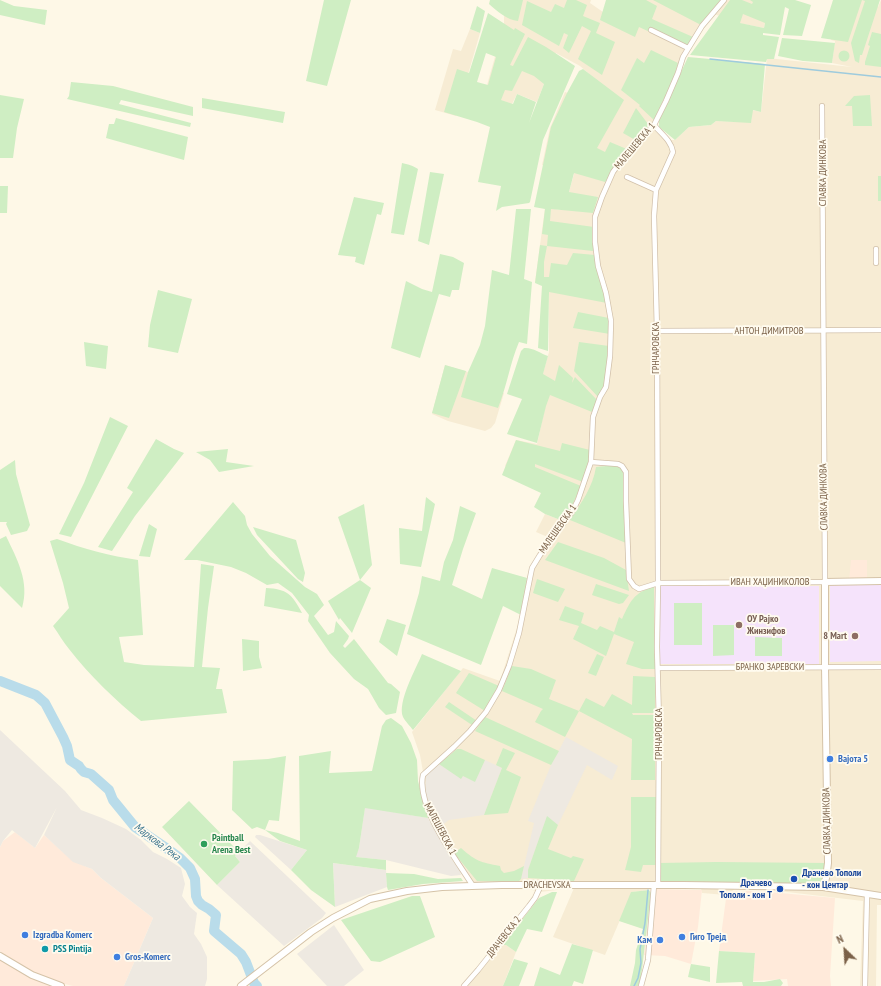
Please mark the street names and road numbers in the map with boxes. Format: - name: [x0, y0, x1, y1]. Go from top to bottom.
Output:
- street label: МАЛЕШЕВСКА 1: [612, 120, 658, 172]
- street label: СЛАВКА ДИНКОВА: [817, 140, 829, 206]
- street label: ГРНЧАРОВСКА: [650, 322, 662, 374]
- street label: АНТОН ДИМИТРОВ: [735, 325, 803, 337]
- street label: СЛАВКА ДИНКОВА: [817, 464, 831, 530]
- street label: МАЛЕШЕВСКА 1: [537, 502, 579, 556]
- street label: ИВАН ХАЏИНИКОЛОВ: [731, 576, 809, 588]
- street label: БРАНКО ЗАРЕВСКИ: [736, 661, 804, 673]
- street label: ГРНЧАРОВСКА: [653, 708, 665, 760]
- street label: СЛАВКА ДИНКОВА: [820, 788, 834, 854]
- street label: МАЛЕШЕВСКА 1: [421, 801, 459, 857]
- street label: DRACHEVSKA: [524, 879, 570, 891]
- street label: ДРАЧЕВСКА 2: [484, 914, 524, 960]

